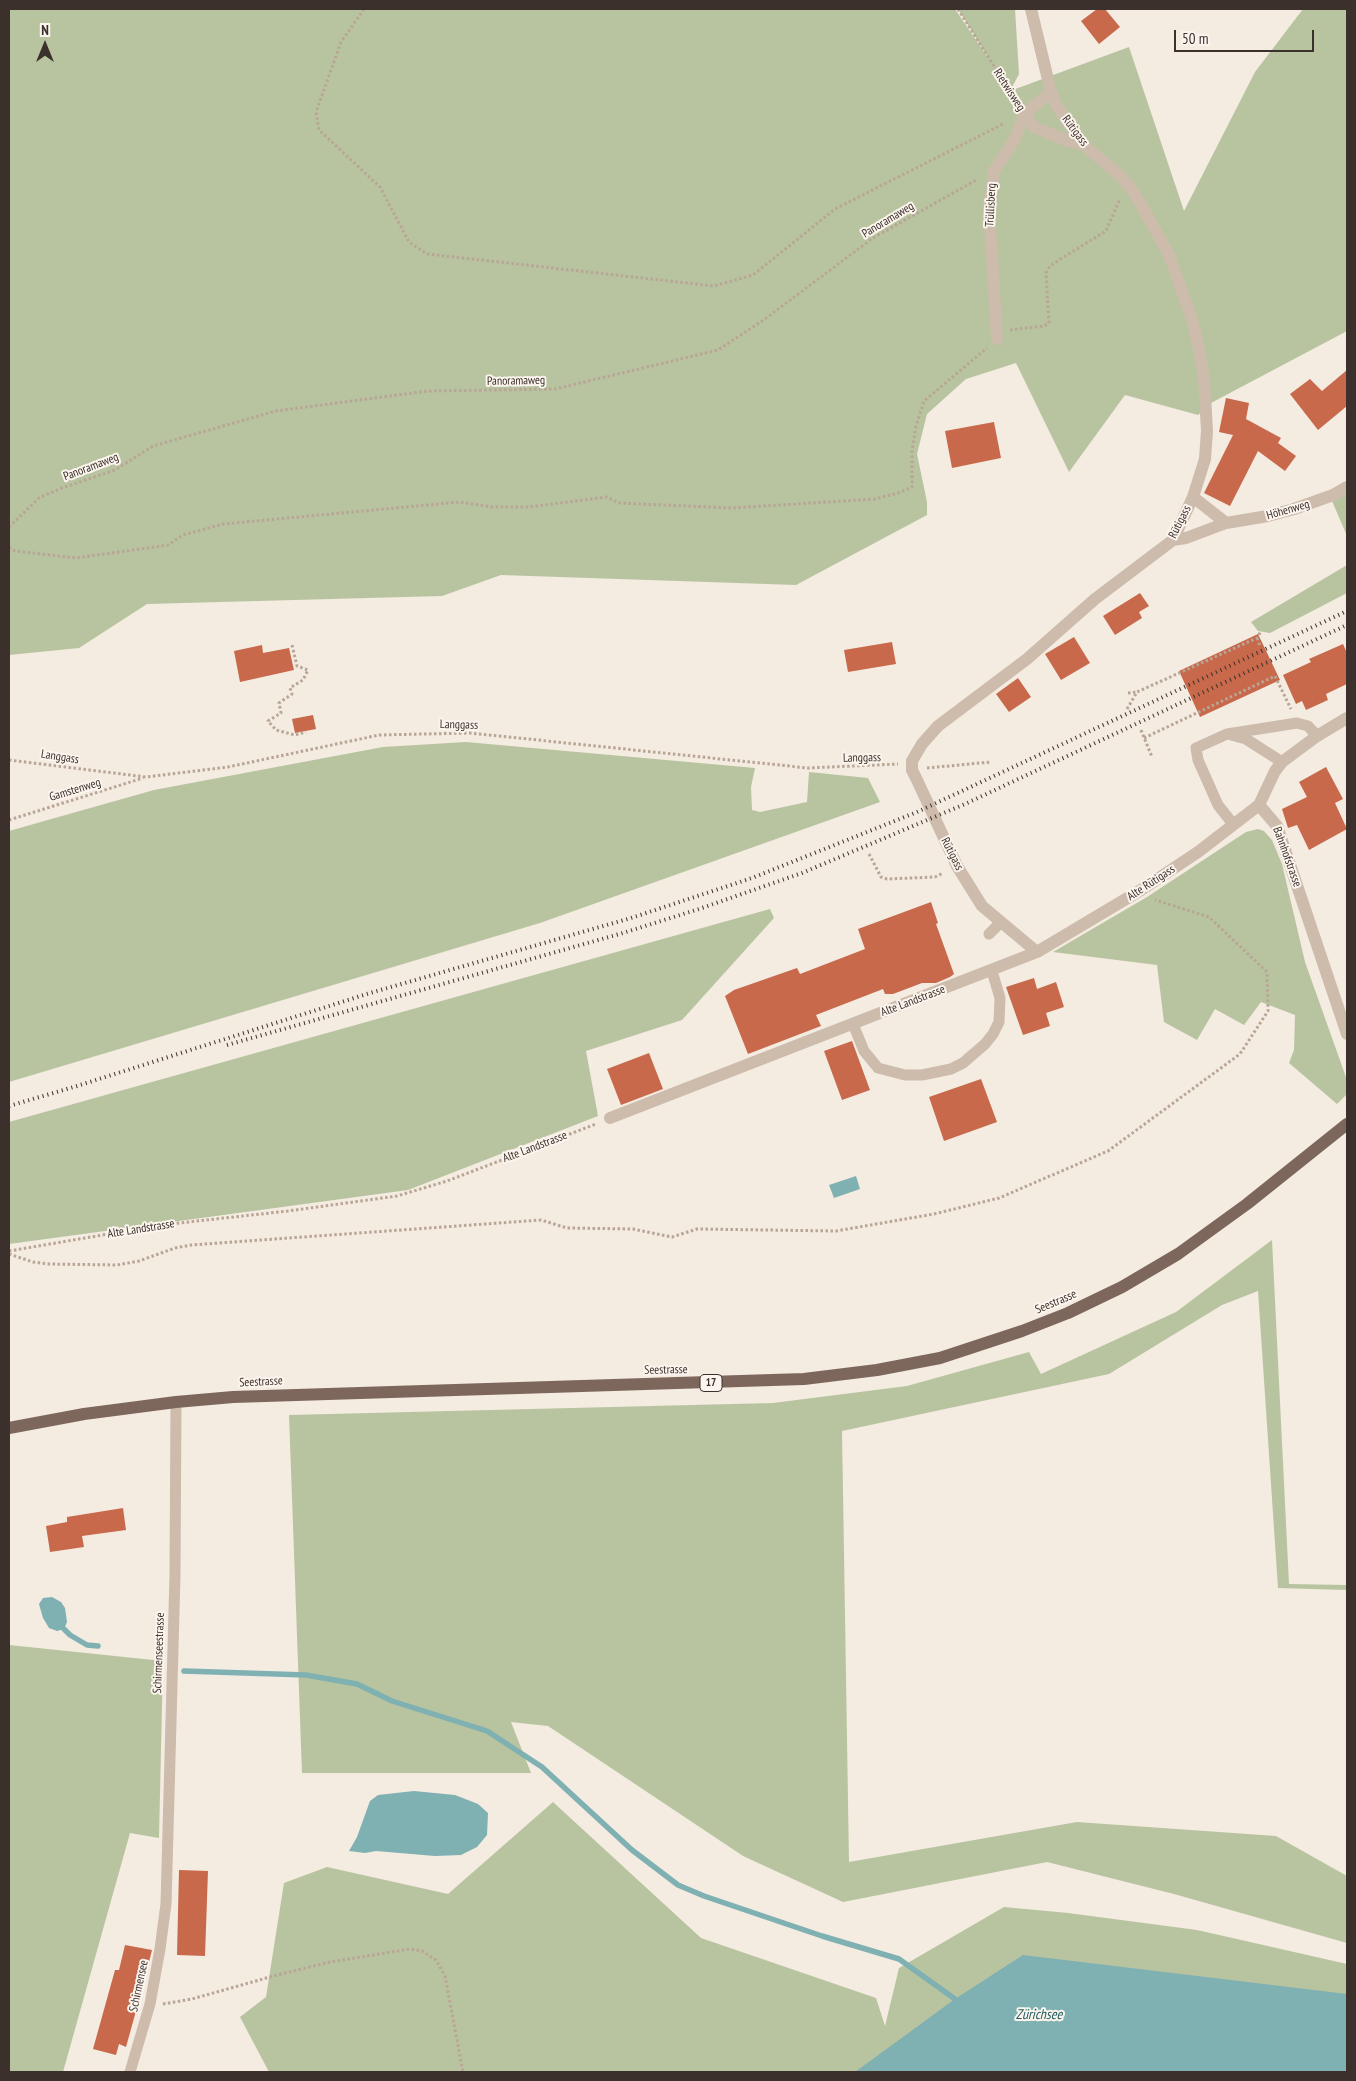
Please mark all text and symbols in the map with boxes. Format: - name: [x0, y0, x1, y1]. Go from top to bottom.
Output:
- north arrow: [20, 20, 70, 70]
- scale bar: [1176, 20, 1316, 52]
- text: N: [41, 21, 49, 39]
- text: 50 m: [1182, 29, 1208, 48]
- street label: Rietwisweg: [990, 66, 1028, 114]
- street label: Rütigass: [1059, 113, 1091, 149]
- street label: Trüllisberg: [983, 183, 999, 227]
- street label: Panoramaweg: [859, 199, 917, 241]
- street label: Panoramaweg: [487, 373, 545, 389]
- street label: Panoramaweg: [61, 450, 121, 484]
- street label: Höhenweg: [1265, 497, 1311, 523]
- street label: Rütigass: [1166, 503, 1194, 541]
- street label: Langgass: [440, 717, 478, 733]
- street label: Langgass: [40, 747, 80, 767]
- street label: Langgass: [843, 750, 881, 766]
- street label: Gamstenweg: [48, 775, 102, 805]
- street label: Bahnhofstrasse: [1269, 825, 1305, 889]
- street label: Rütigass: [938, 835, 966, 873]
- street label: Alte Rütigass: [1124, 862, 1178, 904]
- street label: Alte Landstrasse: [879, 982, 947, 1020]
- street label: Alte Landstrasse: [501, 1128, 569, 1166]
- street label: Alte Landstrasse: [106, 1217, 176, 1241]
- street label: Seestrasse: [1033, 1287, 1079, 1317]
- street label: Seestrasse: [644, 1362, 688, 1378]
- street label: Seestrasse: [239, 1374, 283, 1390]
- road number: 17: [700, 1375, 722, 1392]
- street label: Schirmenseestrasse: [150, 1612, 168, 1694]
- street label: Schirmensee: [127, 1959, 151, 2013]
- water label: Zürichsee: [1016, 2007, 1062, 2023]

